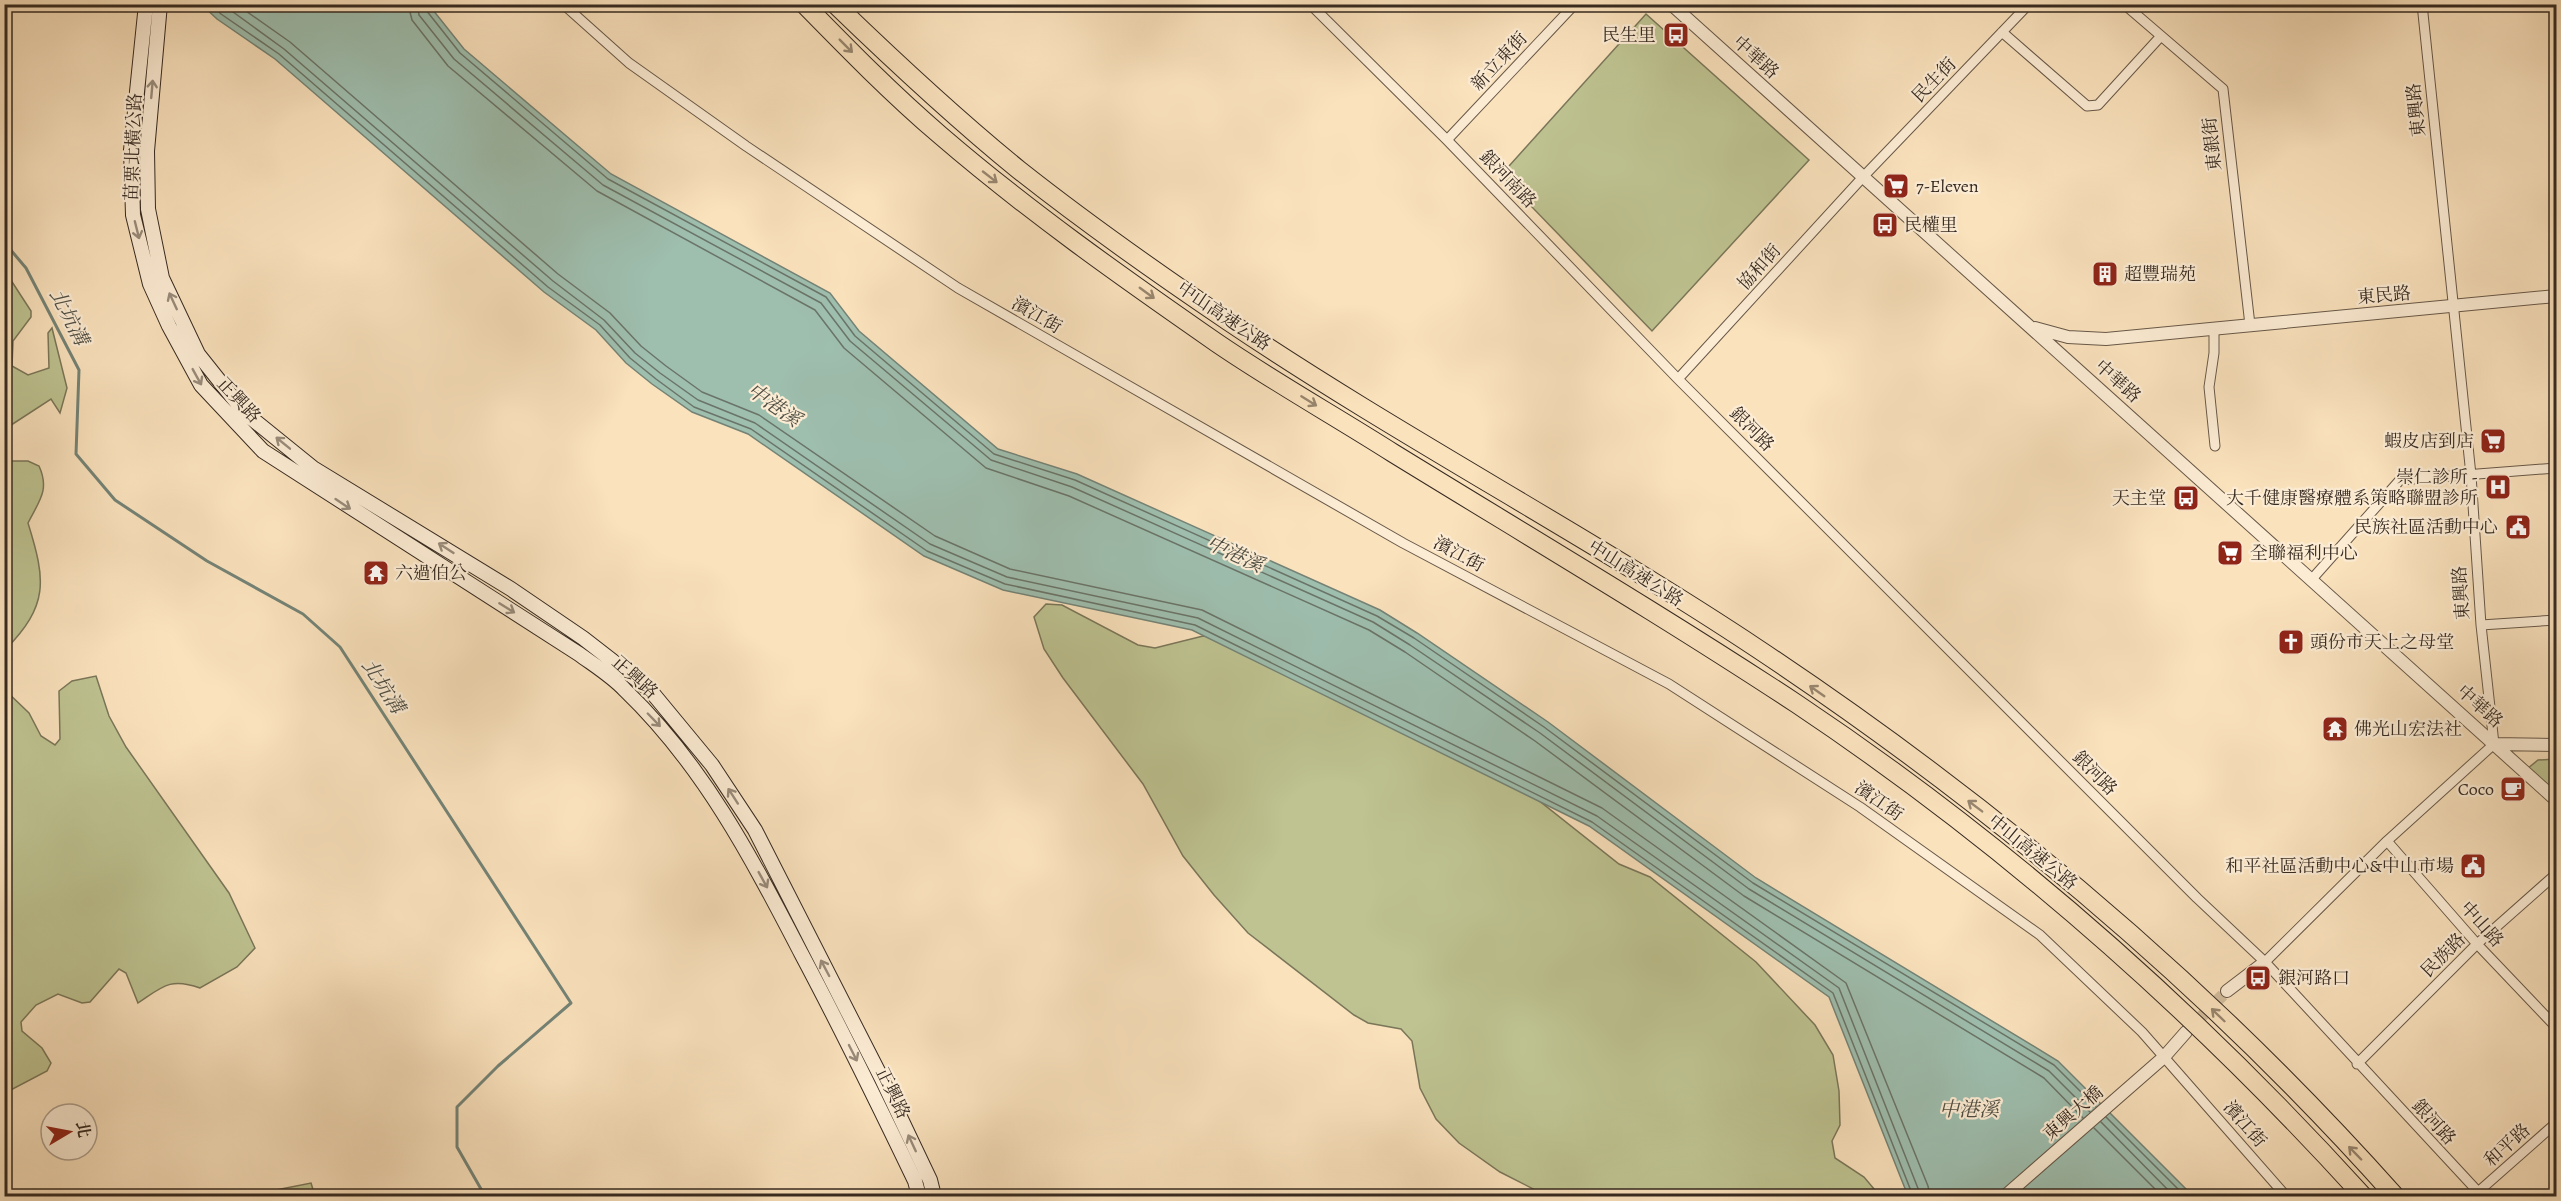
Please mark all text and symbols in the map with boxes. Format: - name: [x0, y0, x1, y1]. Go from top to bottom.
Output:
- bus stop icon: 民生里: [1661, 20, 1691, 50]
- place label: 民生里: [1602, 23, 1656, 47]
- street label: 新立東街: [1466, 26, 1532, 96]
- street label: 中華路: [1728, 30, 1784, 84]
- one-way arrow: [838, 39, 853, 54]
- street label: 民生街: [1907, 52, 1961, 108]
- one-way arrow: [147, 80, 158, 100]
- street label: 東興路: [2401, 82, 2431, 138]
- street label: 苗栗北橫公路: [119, 93, 147, 201]
- street label: 東銀街: [2197, 116, 2227, 172]
- street label: 銀河南路: [1474, 145, 1542, 213]
- one-way arrow: [982, 170, 998, 183]
- supermarket icon: 7-Eleven: [1881, 171, 1911, 201]
- place label: 7-Eleven: [1916, 174, 1979, 198]
- bus stop icon: 民權里: [1870, 210, 1900, 240]
- place label: 民權里: [1904, 213, 1958, 237]
- one-way arrow: [131, 220, 143, 239]
- street label: 協和街: [1732, 239, 1786, 295]
- building icon: 超豐瑞苑: [2090, 259, 2120, 289]
- place label: 超豐瑞苑: [2124, 262, 2196, 286]
- street label: 中山高速公路: [1173, 276, 1275, 356]
- street label: 東民路: [2356, 281, 2412, 309]
- water label: 北坑溝: [43, 284, 96, 353]
- one-way arrow: [1138, 287, 1155, 299]
- street label: 濱江街: [1008, 291, 1066, 339]
- one-way arrow: [167, 293, 179, 311]
- street label: 中華路: [2090, 354, 2146, 408]
- one-way arrow: [191, 368, 203, 385]
- street label: 正興路: [212, 372, 266, 428]
- water label: 中港溪: [742, 377, 808, 434]
- one-way arrow: [1300, 395, 1317, 407]
- street label: 銀河路: [1724, 401, 1780, 457]
- supermarket icon: 蝦皮店到店: [2478, 426, 2508, 456]
- place label: 蝦皮店到店: [2384, 429, 2474, 453]
- one-way arrow: [275, 437, 291, 450]
- place label: 崇仁診所 - 大千健康醫療體系策略聯盟診所: [2226, 465, 2478, 510]
- hospital icon: 崇仁診所 - 大千健康醫療體系策略聯盟診所: [2483, 472, 2513, 502]
- bus stop icon: 天主堂: [2171, 483, 2201, 513]
- place label: 天主堂: [2112, 486, 2166, 510]
- one-way arrow: [334, 498, 350, 510]
- public building icon: 民族社區活動中心: [2503, 512, 2533, 542]
- place label: 民族社區活動中心: [2354, 515, 2498, 539]
- water label: 中港溪: [1202, 529, 1270, 580]
- street label: 濱江街: [1430, 531, 1488, 577]
- street label: 中山高速公路: [1584, 534, 1688, 612]
- supermarket icon: 全聯福利中心: [2215, 538, 2245, 568]
- place label: 全聯福利中心: [2250, 541, 2358, 565]
- one-way arrow: [438, 542, 455, 554]
- temple icon: 六過伯公: [361, 558, 391, 588]
- place label: 六過伯公: [395, 561, 467, 585]
- street label: 東興路: [2447, 565, 2475, 621]
- one-way arrow: [498, 603, 515, 615]
- church icon: 頭份市天上之母堂: [2276, 627, 2306, 657]
- place label: 頭份市天上之母堂: [2310, 630, 2454, 654]
- street label: 正興路: [607, 650, 663, 704]
- water label: 北坑溝: [355, 653, 412, 721]
- street label: 中華路: [2452, 679, 2508, 733]
- one-way arrow: [1810, 685, 1826, 697]
- one-way arrow: [647, 712, 661, 727]
- temple icon: 佛光山宏法社: [2320, 714, 2350, 744]
- place label: 佛光山宏法社: [2354, 717, 2462, 741]
- street label: 銀河路: [2067, 745, 2123, 801]
- cafe icon: Coco: [2498, 774, 2528, 804]
- street label: 濱江街: [1850, 776, 1908, 826]
- place label: Coco: [2458, 777, 2494, 801]
- one-way arrow: [727, 789, 739, 805]
- one-way arrow: [1967, 799, 1983, 812]
- street label: 中山高速公路: [1983, 809, 2083, 895]
- public building icon: 和平社區活動中心&中山市場: [2458, 851, 2488, 881]
- place label: 和平社區活動中心&中山市場: [2225, 854, 2454, 878]
- one-way arrow: [758, 871, 769, 889]
- street label: 中山路: [2455, 896, 2509, 952]
- street label: 民族路: [2415, 927, 2471, 983]
- one-way arrow: [819, 960, 830, 978]
- bus stop icon: 銀河路口: [2243, 963, 2273, 993]
- place label: 銀河路口: [2278, 966, 2350, 990]
- one-way arrow: [2210, 1008, 2225, 1022]
- one-way arrow: [848, 1044, 860, 1062]
- street label: 正興路: [870, 1063, 916, 1123]
- street label: 東興大橋: [2038, 1080, 2108, 1146]
- street label: 銀河路: [2407, 1094, 2461, 1150]
- water label: 中港溪: [1939, 1096, 2001, 1123]
- street label: 濱江街: [2218, 1096, 2272, 1152]
- north arrow: [39, 1102, 99, 1162]
- street label: 和平路: [2479, 1118, 2535, 1172]
- text: 北: [71, 1120, 95, 1139]
- one-way arrow: [906, 1134, 918, 1152]
- one-way arrow: [2348, 1146, 2362, 1161]

